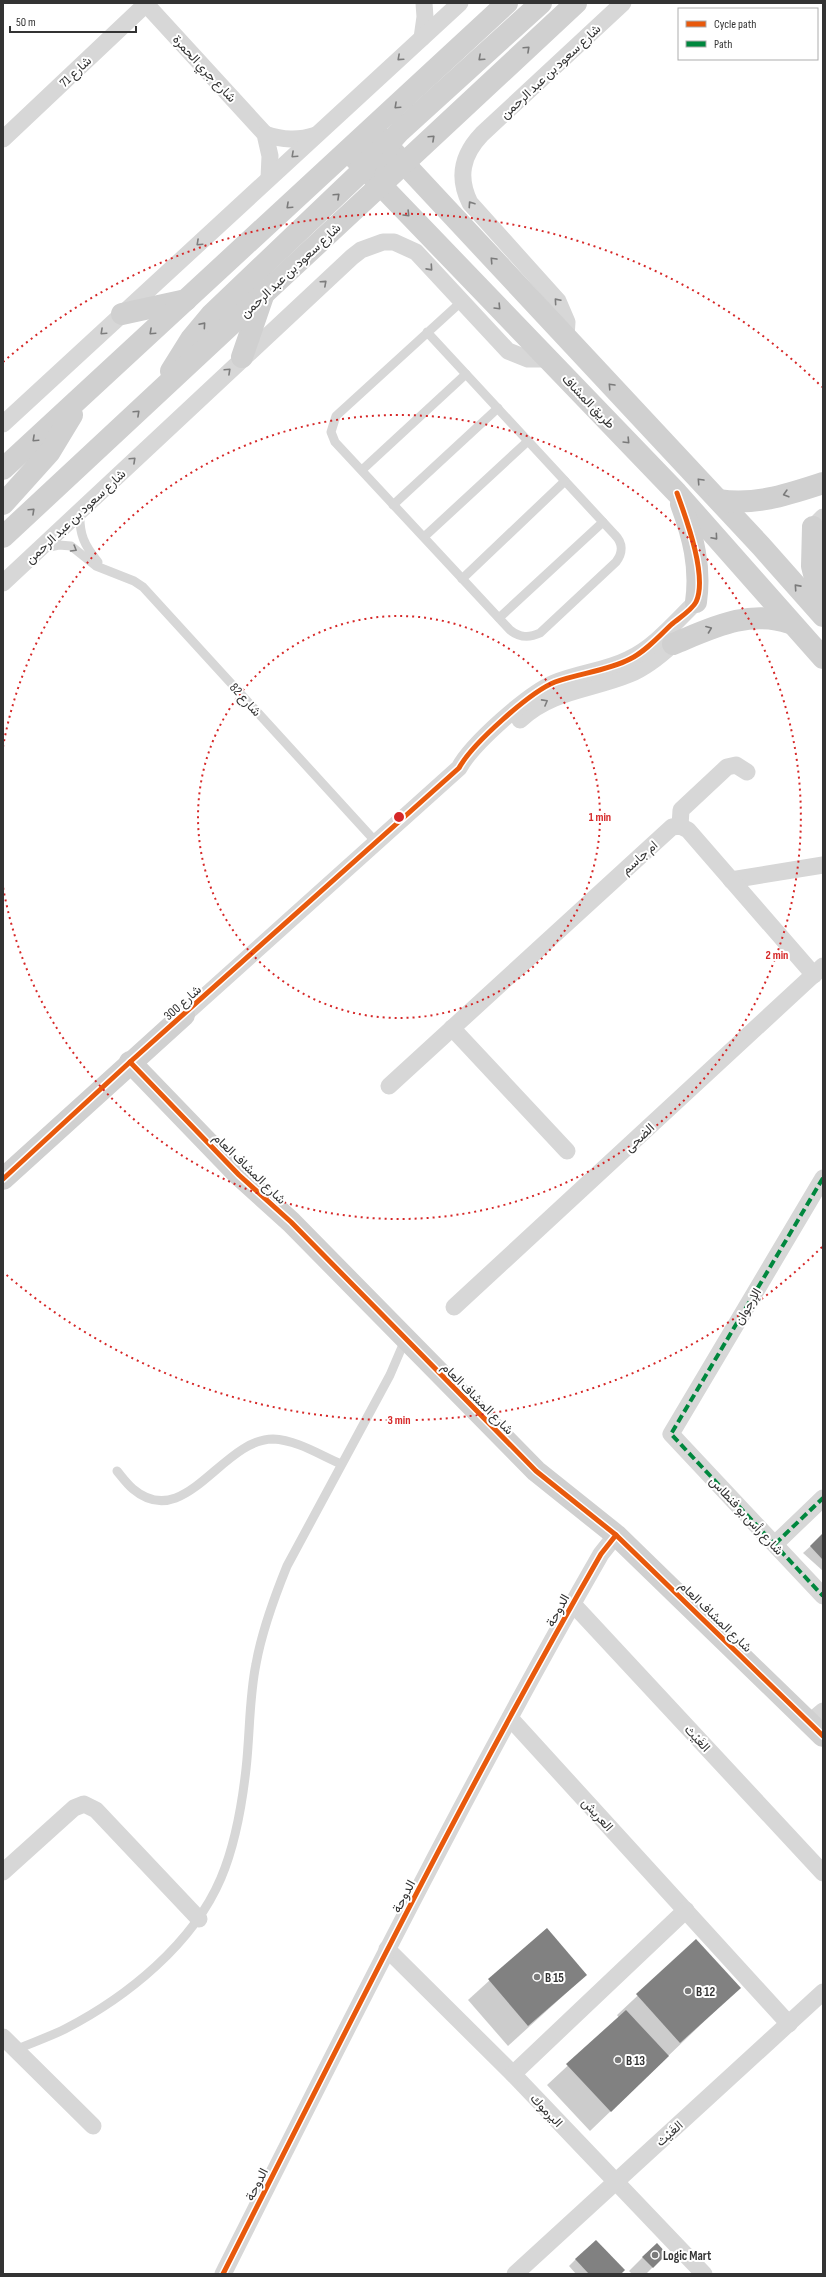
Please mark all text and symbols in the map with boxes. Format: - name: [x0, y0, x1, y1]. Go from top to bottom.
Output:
- scale bar: [10, 8, 136, 34]
- legend: [678, 8, 818, 60]
- text: 50 m: [16, 15, 36, 30]
- text: Cycle path: [714, 17, 756, 32]
- street label: شارع سعود بن عبد الرحمن: [497, 21, 605, 123]
- street label: شارع جري الحمرة: [168, 32, 240, 107]
- text: Path: [714, 37, 732, 52]
- one-way arrow: [522, 46, 530, 54]
- street label: شارع 71: [56, 53, 96, 91]
- one-way arrow: [397, 53, 405, 61]
- one-way arrow: [478, 53, 486, 60]
- one-way arrow: [394, 101, 402, 109]
- one-way arrow: [427, 136, 434, 143]
- one-way arrow: [291, 151, 299, 158]
- one-way arrow: [332, 193, 340, 201]
- one-way arrow: [469, 201, 476, 208]
- one-way arrow: [286, 202, 294, 209]
- one-way arrow: [402, 209, 410, 217]
- street label: شارع سعود بن عبد الرحمن: [237, 220, 345, 322]
- one-way arrow: [196, 239, 203, 246]
- one-way arrow: [491, 258, 498, 265]
- one-way arrow: [426, 263, 433, 271]
- one-way arrow: [319, 281, 326, 288]
- one-way arrow: [554, 298, 561, 306]
- one-way arrow: [493, 302, 501, 310]
- one-way arrow: [198, 322, 205, 330]
- one-way arrow: [100, 327, 108, 334]
- one-way arrow: [149, 327, 157, 335]
- one-way arrow: [223, 368, 231, 376]
- street label: طريق المشاف: [558, 371, 618, 432]
- one-way arrow: [608, 383, 616, 391]
- one-way arrow: [132, 410, 140, 418]
- one-way arrow: [33, 434, 40, 441]
- one-way arrow: [622, 436, 630, 444]
- one-way arrow: [129, 458, 136, 465]
- street label: شارع سعود بن عبد الرحمن: [22, 466, 130, 568]
- one-way arrow: [698, 478, 705, 485]
- one-way arrow: [782, 489, 789, 498]
- one-way arrow: [27, 509, 34, 516]
- one-way arrow: [710, 532, 717, 539]
- one-way arrow: [70, 545, 77, 552]
- one-way arrow: [794, 584, 802, 592]
- one-way arrow: [706, 626, 713, 634]
- street label: شارع 82: [225, 680, 264, 720]
- one-way arrow: [541, 699, 548, 707]
- centre of rings: [392, 810, 406, 824]
- text: 1 min: [589, 810, 611, 825]
- street label: ام جاسم: [618, 837, 661, 878]
- text: 2 min: [766, 948, 788, 963]
- street label: شارع 300: [160, 982, 206, 1025]
- street label: الضحى: [621, 1120, 658, 1156]
- street label: شارع المشاف العام: [209, 1130, 289, 1208]
- street label: الإرجوان: [731, 1285, 766, 1328]
- street label: شارع المشاف العام: [437, 1359, 517, 1439]
- text: 3 min: [388, 1413, 410, 1428]
- street label: شارع رأس بو فنطاس: [705, 1473, 787, 1559]
- street label: شارع المشاف العام: [675, 1578, 755, 1656]
- street label: الدوحة: [542, 1591, 573, 1630]
- street label: الغَيْث: [681, 1722, 714, 1755]
- street label: العريش: [578, 1795, 616, 1835]
- street label: الدوحة: [389, 1877, 419, 1916]
- place label: B 15: [545, 1970, 564, 1986]
- marker: B 15: [532, 1972, 542, 1982]
- place label: B 12: [696, 1984, 715, 2000]
- marker: B 12: [683, 1986, 693, 1996]
- place label: B 13: [626, 2053, 645, 2069]
- marker: B 13: [613, 2055, 623, 2065]
- street label: اليرموك: [527, 2091, 566, 2131]
- street label: الغَيْث: [653, 2117, 687, 2150]
- street label: الدوحة: [242, 2165, 272, 2204]
- place label: Logic Mart: [663, 2248, 712, 2264]
- marker: Logic Mart: [650, 2250, 660, 2260]

